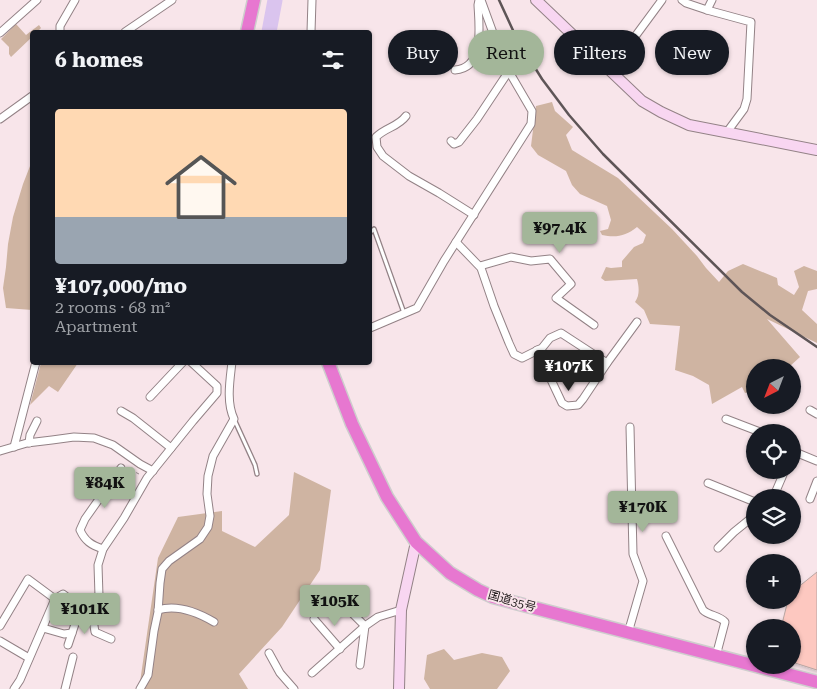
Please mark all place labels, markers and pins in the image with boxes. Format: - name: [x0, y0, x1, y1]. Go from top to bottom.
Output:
- pin: ¥97.4K: [519, 212, 601, 254]
- pin: ¥107K: [534, 350, 604, 392]
- pin: ¥84K: [75, 466, 135, 509]
- pin: ¥170K: [608, 490, 678, 533]
- pin: ¥105K: [300, 584, 370, 627]
- pin: ¥101K: [50, 592, 120, 635]

